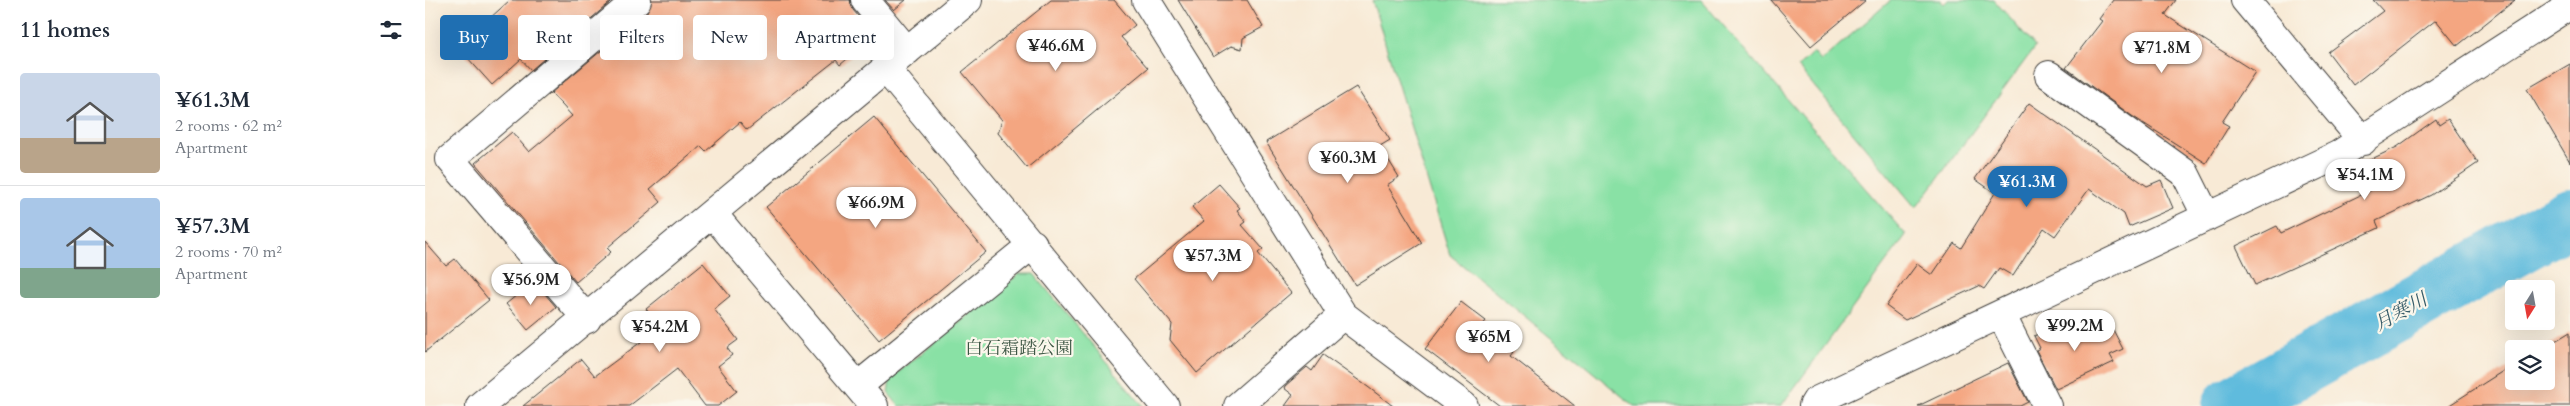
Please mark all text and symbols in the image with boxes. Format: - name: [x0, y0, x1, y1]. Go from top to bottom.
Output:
- chip: Buy: [440, 15, 508, 60]
- chip: Rent: [518, 15, 590, 60]
- chip: Filters: [600, 15, 683, 60]
- chip: New: [693, 15, 767, 60]
- chip: Apartment: [777, 15, 894, 60]
- text: 11 homes: [20, 16, 110, 45]
- icon: filters: [377, 16, 405, 44]
- pin: ¥46.6M: [1015, 30, 1097, 72]
- pin: ¥71.8M: [2121, 32, 2203, 74]
- text: ¥46.6M: [1027, 35, 1085, 57]
- text: ¥71.8M: [2133, 37, 2191, 59]
- text: ¥61.3M: [175, 86, 251, 115]
- icon: home: [60, 93, 120, 153]
- text: 2 rooms · 62 m²: [175, 115, 282, 137]
- text: Apartment: [175, 137, 248, 159]
- pin: ¥60.3M: [1307, 142, 1389, 184]
- text: ¥60.3M: [1319, 147, 1377, 169]
- pin: ¥54.1M: [2324, 158, 2406, 201]
- text: ¥54.1M: [2336, 164, 2394, 186]
- pin: ¥61.3M: [1986, 166, 2068, 208]
- text: ¥61.3M: [1998, 171, 2056, 193]
- pin: ¥66.9M: [835, 186, 917, 229]
- text: ¥66.9M: [847, 192, 905, 214]
- text: ¥57.3M: [175, 212, 251, 241]
- icon: home: [60, 218, 120, 278]
- pin: ¥57.3M: [1172, 240, 1254, 282]
- text: 2 rooms · 70 m²: [175, 241, 282, 263]
- text: ¥57.3M: [1184, 245, 1242, 267]
- text: Apartment: [175, 263, 248, 285]
- pin: ¥56.9M: [490, 264, 572, 306]
- text: ¥56.9M: [502, 269, 560, 291]
- north arrow: [2505, 280, 2555, 330]
- map controls: [2505, 280, 2555, 390]
- water label: 月寒川: [2369, 286, 2433, 337]
- pin: ¥54.2M: [619, 310, 701, 353]
- pin: ¥99.2M: [2034, 310, 2116, 352]
- text: ¥99.2M: [2046, 315, 2104, 337]
- text: ¥54.2M: [631, 316, 689, 338]
- pin: ¥65M: [1459, 320, 1519, 363]
- text: ¥65M: [1467, 326, 1511, 348]
- park label: 白石霜踏公園: [965, 336, 1073, 361]
- button: layers: [2505, 340, 2555, 390]

